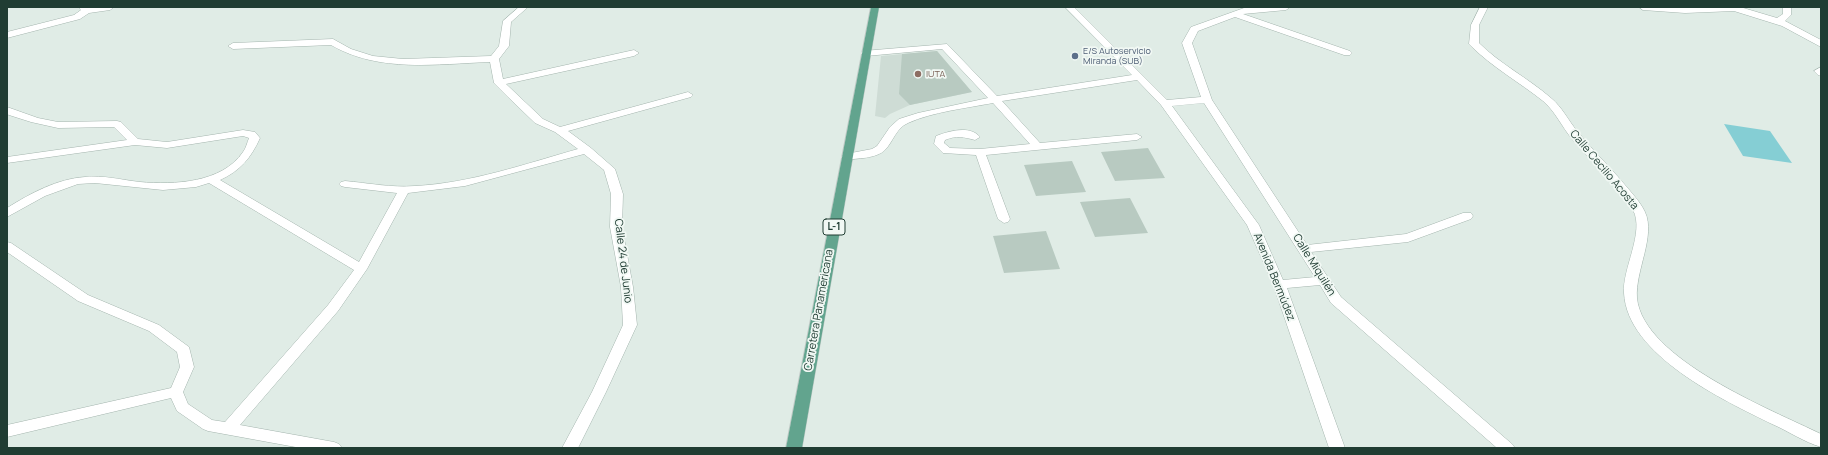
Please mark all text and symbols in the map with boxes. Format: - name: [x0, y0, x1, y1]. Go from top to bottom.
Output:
- place label: E/S Autoservicio Miranda (SUB): [1083, 46, 1151, 67]
- marker: E/S Autoservicio Miranda (SUB): [1070, 51, 1080, 61]
- marker: IUTA: [913, 69, 923, 79]
- place label: IUTA: [926, 69, 945, 79]
- street label: Calle Cecilio Acosta: [1567, 127, 1641, 213]
- street label: Calle 24 de Junio: [611, 218, 635, 304]
- road number: L-1: [823, 219, 845, 235]
- street label: Avenida Bermúdez: [1250, 231, 1298, 323]
- street label: Calle Miquilén: [1290, 232, 1338, 298]
- street label: Carretera Panamericana: [802, 248, 836, 372]

